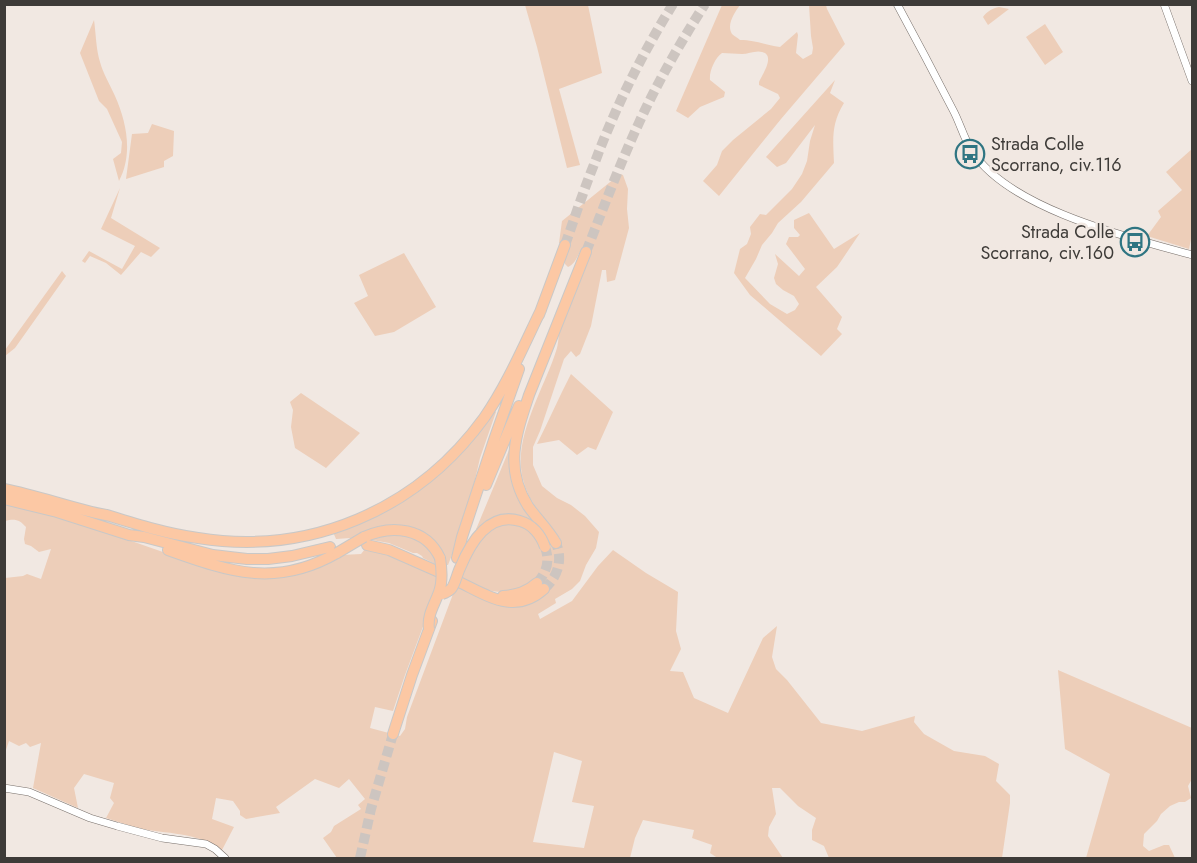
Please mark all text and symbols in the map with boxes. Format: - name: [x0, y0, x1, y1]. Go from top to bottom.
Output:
- place label: Strada Colle Scorrano, civ.116: [991, 131, 1122, 178]
- bus stop icon: Strada Colle Scorrano, civ.116: [954, 138, 986, 170]
- place label: Strada Colle Scorrano, civ.160: [981, 219, 1114, 266]
- bus stop icon: Strada Colle Scorrano, civ.160: [1119, 226, 1151, 258]

